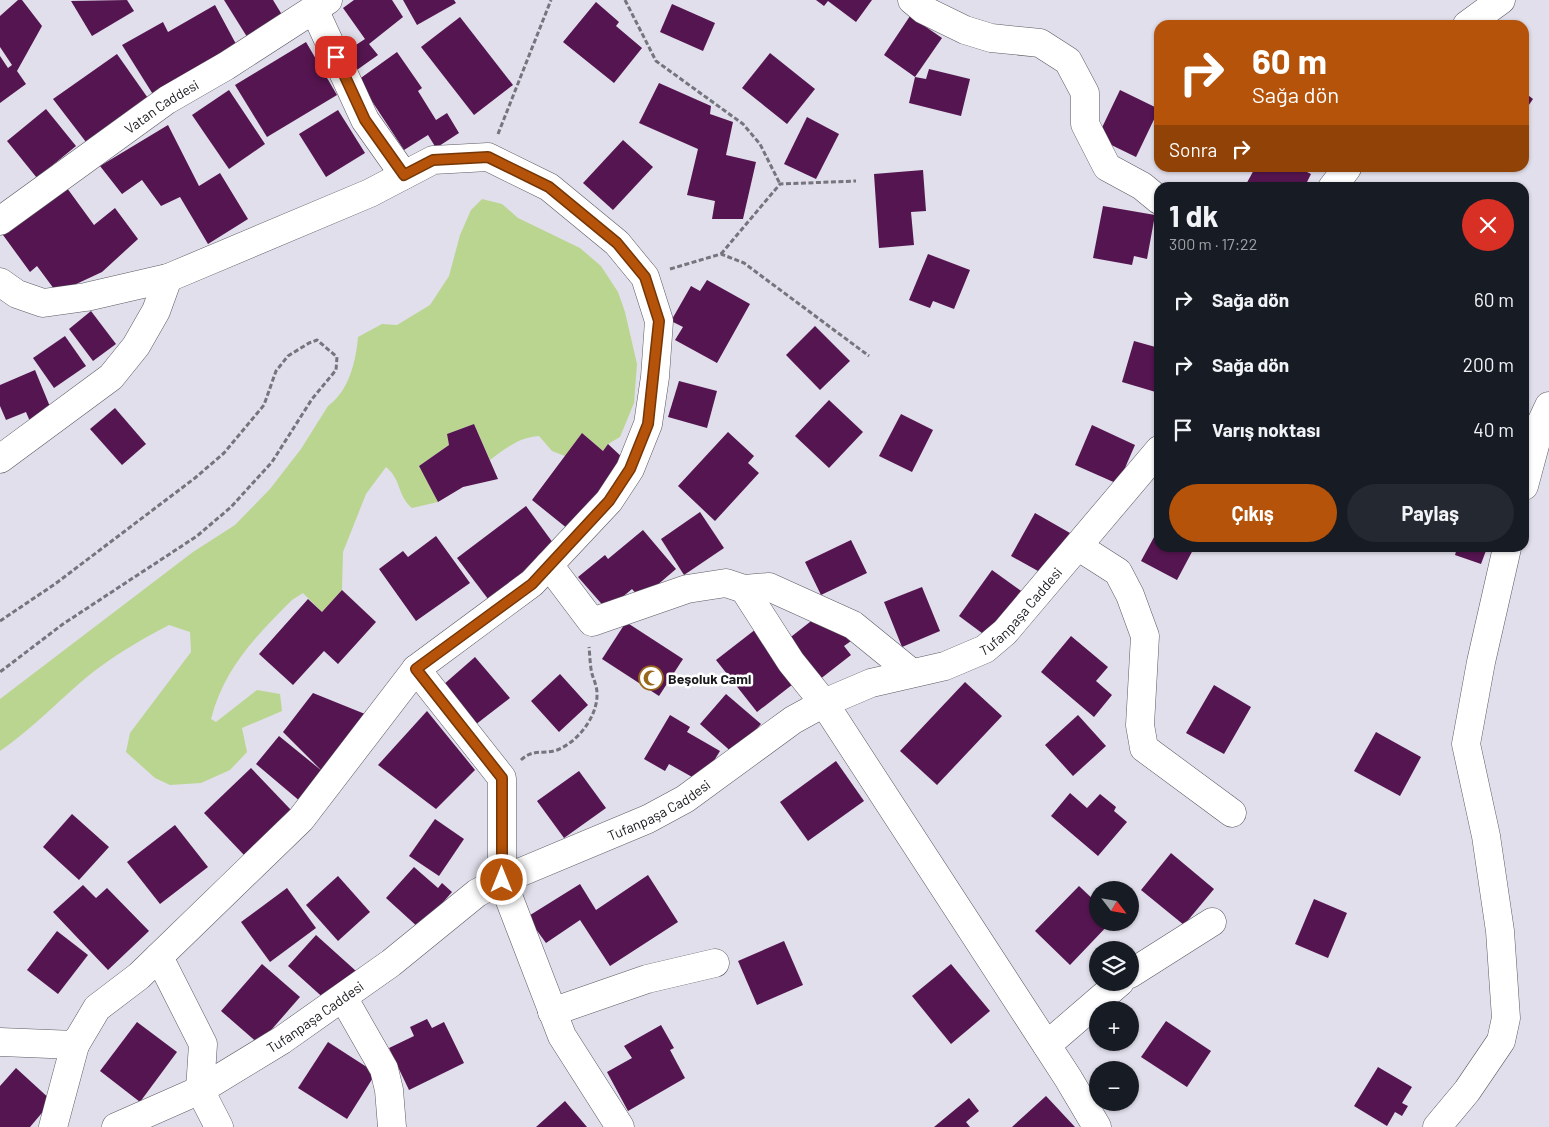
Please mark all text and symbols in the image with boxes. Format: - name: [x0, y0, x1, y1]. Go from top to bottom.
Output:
- pin: [315, 36, 357, 78]
- text: 60 m: [1252, 39, 1327, 81]
- icon: right: [1169, 40, 1234, 105]
- icon: arrive: [322, 43, 350, 71]
- street label: Vatan Caddesi: [121, 75, 201, 137]
- text: Sağa dön: [1252, 81, 1339, 107]
- icon: right: [1227, 135, 1255, 163]
- text: Sonra: [1169, 138, 1217, 161]
- text: 1 dk: [1169, 197, 1219, 233]
- button: close: [1462, 199, 1514, 251]
- text: 300 m · 17:22: [1169, 234, 1257, 253]
- icon: right: [1169, 286, 1197, 314]
- text: Sağa dön: [1212, 288, 1289, 311]
- text: 60 m: [1474, 288, 1514, 311]
- icon: right: [1169, 351, 1197, 379]
- text: Sağa dön: [1212, 353, 1289, 376]
- text: 200 m: [1463, 353, 1514, 376]
- icon: arrive: [1169, 416, 1197, 444]
- text: Varış noktası: [1212, 418, 1320, 441]
- text: 40 m: [1473, 418, 1514, 441]
- button: Çıkış: [1169, 484, 1337, 542]
- button: Paylaş: [1347, 484, 1514, 542]
- street label: Tufanpaşa Caddesi: [977, 564, 1065, 659]
- mosque icon: Beşoluk Cami: [638, 665, 664, 691]
- place label: Beşoluk Cami: [668, 670, 751, 687]
- street label: Tufanpaşa Caddesi: [605, 775, 713, 844]
- position arrow: [475, 853, 527, 905]
- north arrow: [1089, 881, 1139, 931]
- map controls: [1089, 881, 1139, 1111]
- button: layers: [1089, 941, 1139, 991]
- street label: Tufanpaşa Caddesi: [263, 977, 366, 1056]
- button: +: [1089, 1001, 1139, 1051]
- button: −: [1089, 1061, 1139, 1111]

